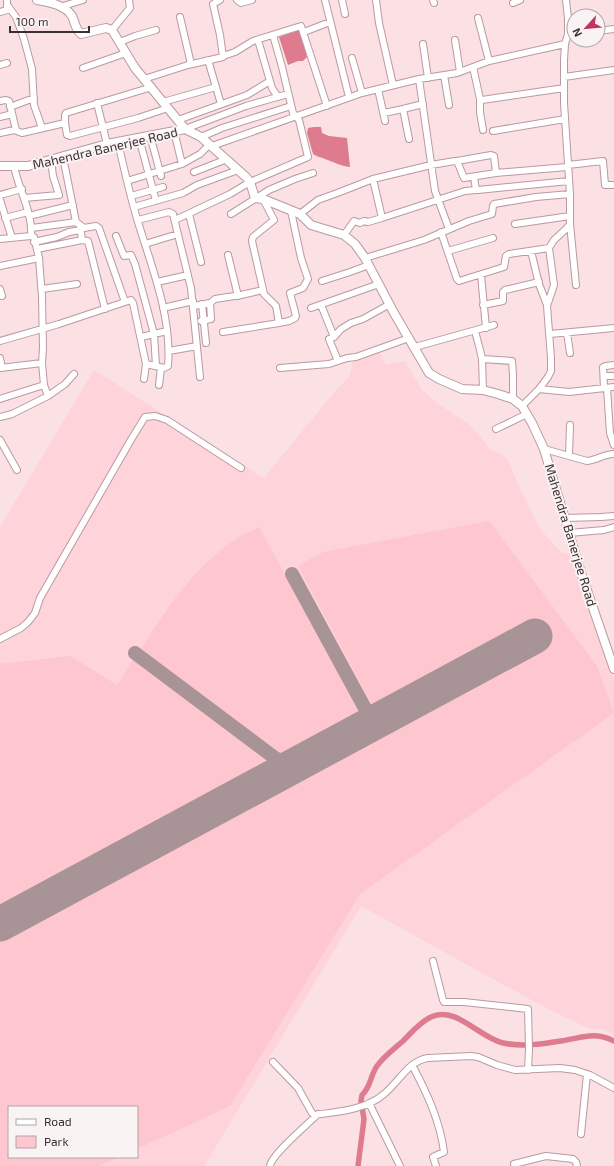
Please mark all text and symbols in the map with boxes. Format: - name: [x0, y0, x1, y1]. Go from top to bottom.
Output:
- scale bar: [10, 8, 89, 34]
- north arrow: [566, 8, 606, 48]
- text: 100 m: [16, 14, 48, 28]
- text: N: [569, 26, 584, 39]
- street label: Mahendra Banerjee Road: [31, 124, 179, 172]
- street label: Mahendra Banerjee Road: [542, 462, 600, 608]
- legend: [8, 1106, 138, 1158]
- text: Road: [44, 1114, 72, 1128]
- text: Park: [44, 1134, 69, 1148]

